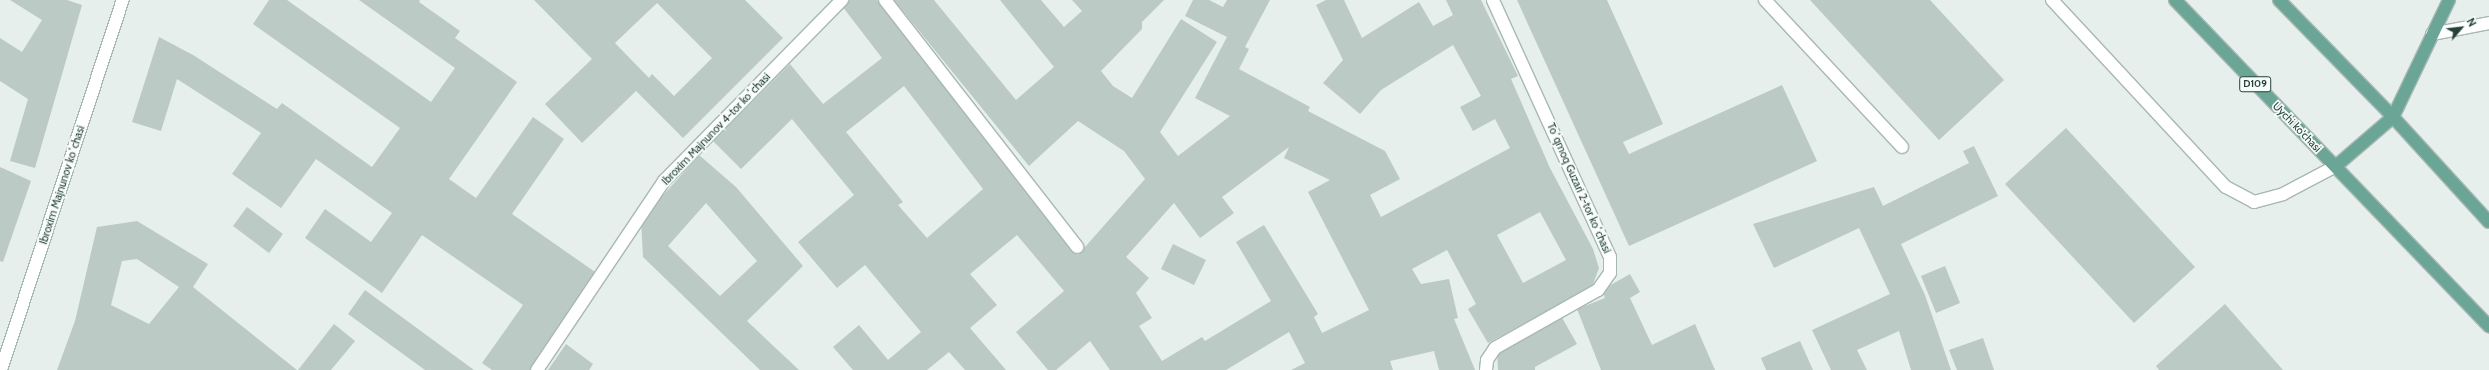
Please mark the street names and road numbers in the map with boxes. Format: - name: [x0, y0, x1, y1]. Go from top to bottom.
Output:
- street label: Ibroxim Majnunov 4-tor koʻchasi: [659, 70, 773, 188]
- road number: D109: [2239, 76, 2271, 92]
- street label: Uychi ko'chasi: [2270, 99, 2324, 155]
- street label: Toʻqmoq Guzari 2-tor koʻchasi: [1544, 121, 1614, 255]
- street label: Ibroxim Majnunov koʻchasi: [37, 124, 87, 246]

